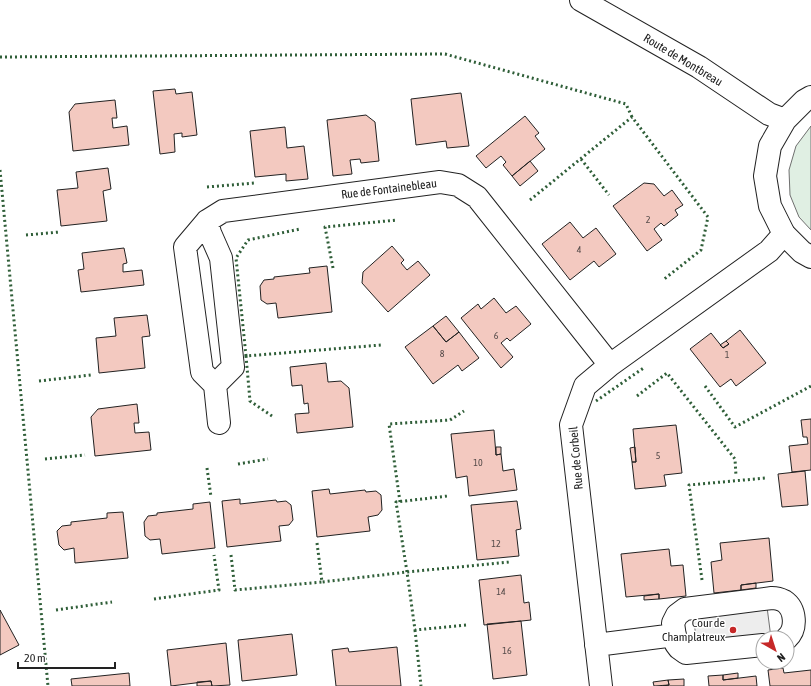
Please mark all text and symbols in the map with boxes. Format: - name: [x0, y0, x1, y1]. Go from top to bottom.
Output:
- street label: Route de Montbreau: [641, 31, 725, 89]
- street label: Rue de Fontainebleau: [340, 176, 438, 202]
- house number: 2: [646, 214, 651, 225]
- house number: 4: [577, 244, 582, 255]
- house number: 6: [494, 330, 499, 341]
- house number: 8: [440, 348, 445, 359]
- house number: 1: [725, 349, 730, 360]
- street label: Rue de Corbeil: [566, 425, 586, 490]
- house number: 5: [656, 450, 661, 461]
- house number: 10: [473, 457, 483, 468]
- house number: 12: [491, 538, 501, 549]
- house number: 14: [496, 586, 506, 597]
- place label: Cour de Champlatreux: [662, 616, 725, 644]
- marker: Cour de Champlatreux: [728, 625, 738, 635]
- north arrow: [755, 630, 795, 670]
- scale bar: [18, 644, 115, 670]
- house number: 16: [502, 645, 512, 656]
- text: 20 m: [24, 651, 46, 665]
- text: N: [775, 651, 788, 664]

